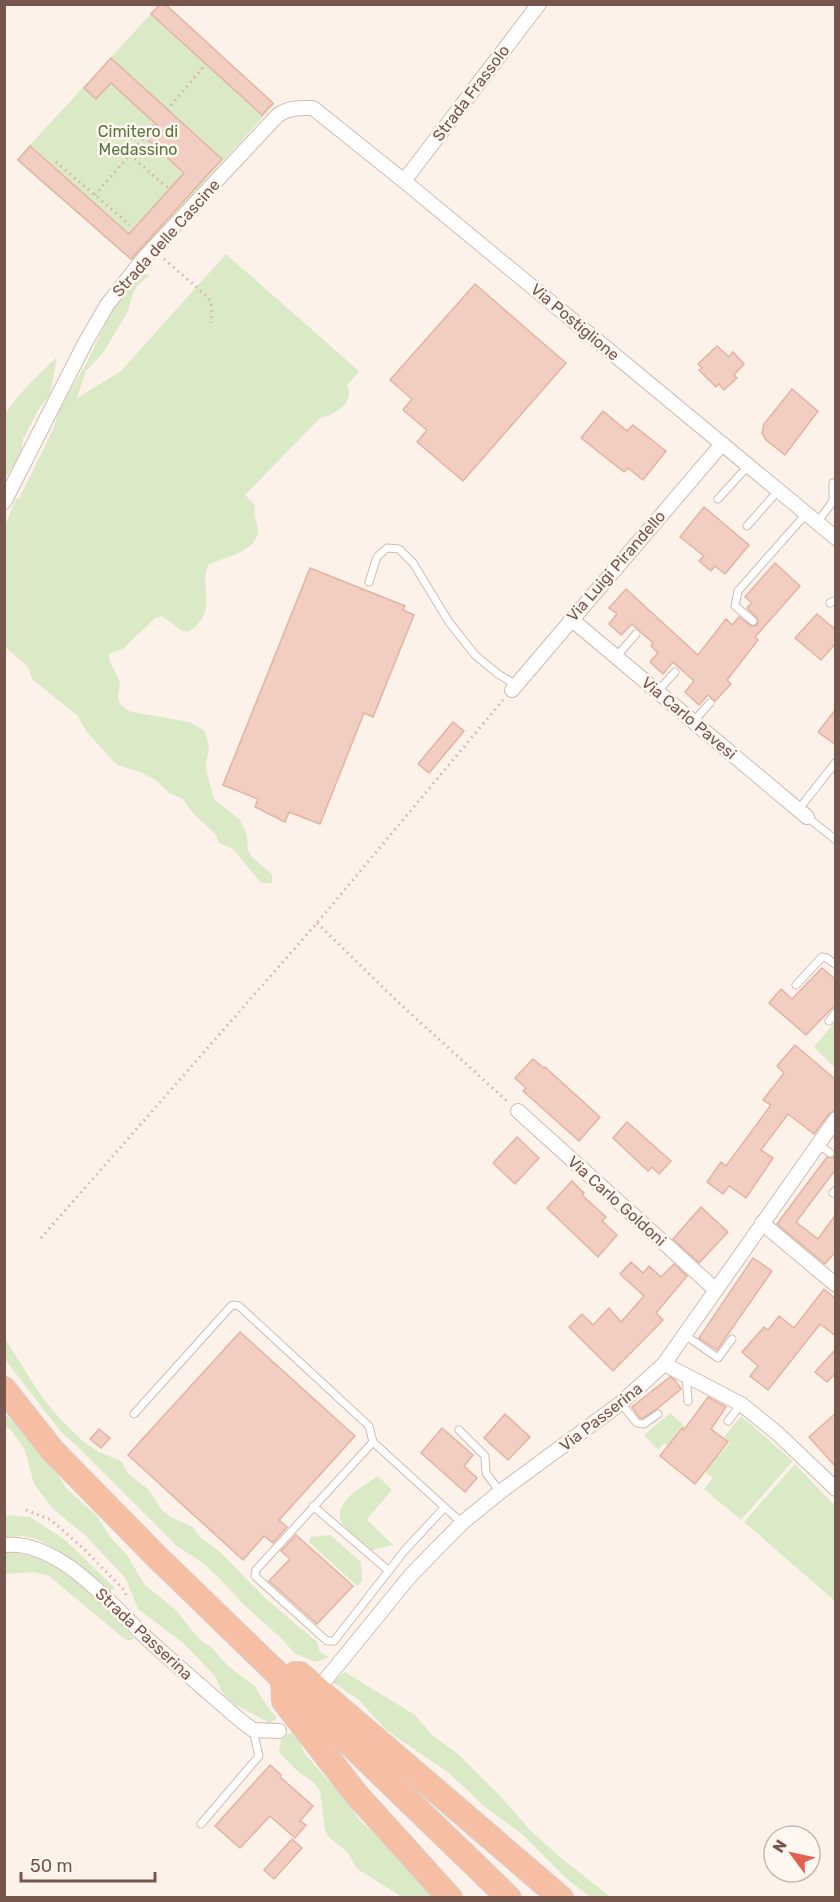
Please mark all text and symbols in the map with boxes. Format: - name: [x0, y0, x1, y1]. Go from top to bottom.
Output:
- street label: Strada Frassolo: [429, 41, 513, 145]
- park label: Cimitero di Medassino: [98, 122, 178, 159]
- street label: Strada delle Cascine: [108, 175, 224, 301]
- street label: Via Postiglione: [527, 279, 623, 365]
- street label: Via Luigi Pirandello: [563, 507, 669, 625]
- street label: Via Carlo Pavesi: [638, 673, 740, 763]
- street label: Via Carlo Goldoni: [564, 1152, 670, 1250]
- street label: Via Passerina: [556, 1379, 646, 1455]
- street label: Strada Passerina: [91, 1584, 197, 1684]
- north arrow: [762, 1824, 822, 1884]
- text: N: [769, 1836, 791, 1856]
- scale bar: [21, 1845, 154, 1883]
- text: 50 m: [30, 1855, 73, 1877]

